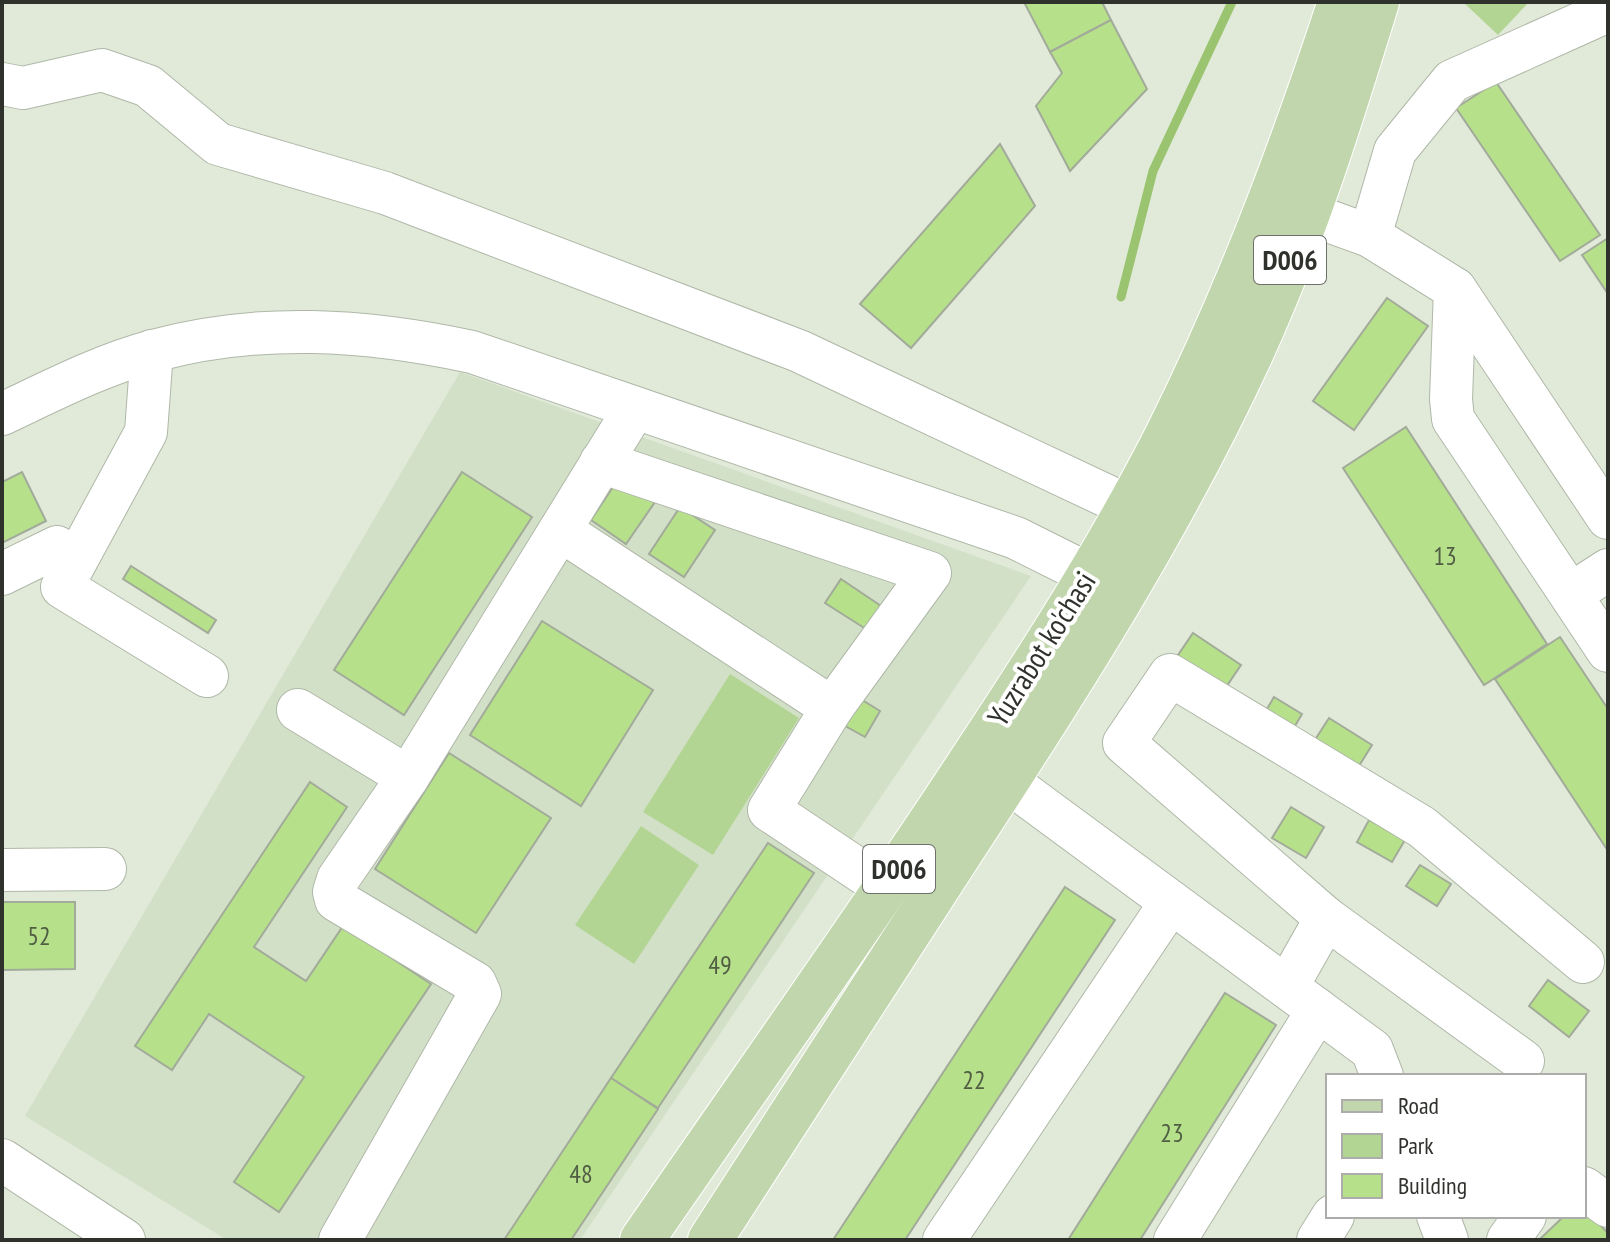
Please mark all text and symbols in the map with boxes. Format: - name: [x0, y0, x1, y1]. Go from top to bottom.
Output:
- road number: D006: [1254, 236, 1326, 284]
- house number: 13: [1433, 539, 1457, 572]
- street label: Yuzrabot ko'chasi: [978, 564, 1104, 733]
- road number: D006: [863, 845, 935, 893]
- house number: 52: [27, 919, 51, 952]
- house number: 49: [708, 948, 732, 981]
- house number: 22: [962, 1063, 986, 1096]
- legend: [1326, 1074, 1586, 1218]
- text: Road: [1398, 1090, 1439, 1121]
- house number: 23: [1160, 1116, 1184, 1149]
- text: Park: [1398, 1130, 1434, 1161]
- house number: 48: [569, 1157, 593, 1190]
- text: Building: [1398, 1170, 1467, 1201]

